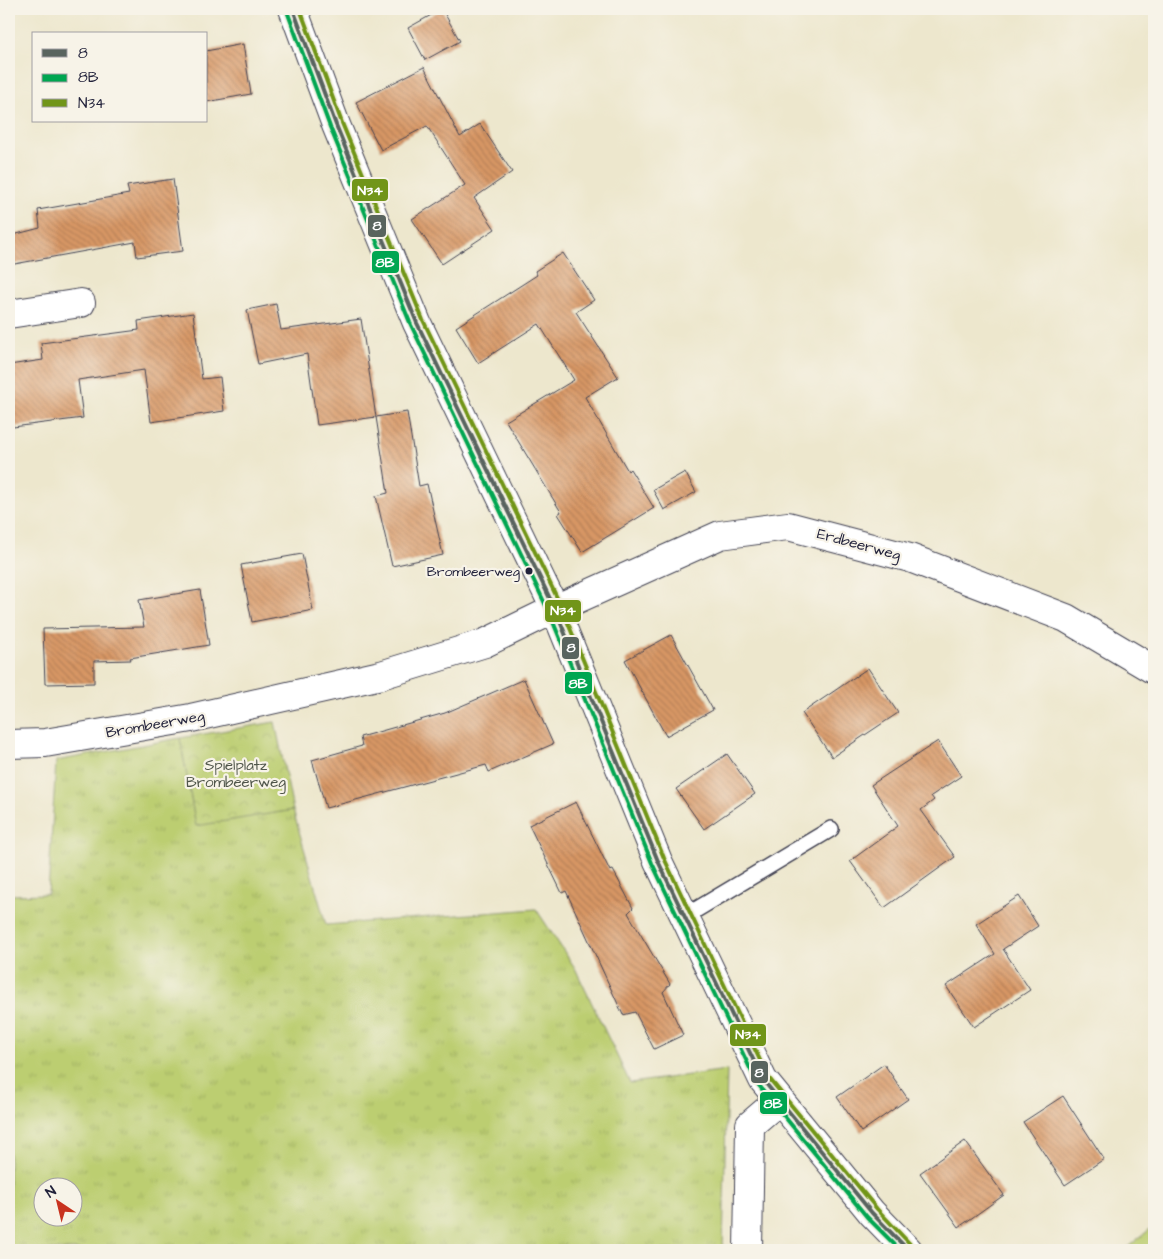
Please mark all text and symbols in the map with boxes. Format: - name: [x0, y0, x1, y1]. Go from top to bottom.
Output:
- legend: [32, 32, 208, 122]
- text: 8: [78, 43, 88, 64]
- text: 8B: [78, 67, 99, 88]
- text: N34: [78, 93, 105, 114]
- line badge: N34: [351, 178, 389, 202]
- text: N34: [357, 181, 383, 201]
- line badge: 8: [367, 214, 387, 238]
- text: 8: [372, 216, 382, 236]
- line badge: 8B: [371, 250, 400, 274]
- text: 8B: [375, 253, 395, 273]
- street label: Erdbeerweg: [814, 523, 903, 567]
- place label: Brombeerweg: [427, 562, 520, 582]
- marker: Brombeerweg: [524, 566, 534, 576]
- line badge: N34: [544, 599, 582, 623]
- text: N34: [550, 601, 576, 621]
- line badge: 8: [561, 636, 580, 660]
- text: 8: [566, 638, 576, 658]
- line badge: 8B: [564, 671, 593, 695]
- text: 8B: [568, 674, 588, 694]
- street label: Brombeerweg: [104, 705, 207, 744]
- park label: Spielplatz Brombeerweg: [186, 755, 286, 794]
- line badge: N34: [729, 1023, 767, 1047]
- text: N34: [735, 1025, 761, 1045]
- line badge: 8: [750, 1060, 769, 1084]
- text: 8: [754, 1063, 764, 1083]
- line badge: 8B: [759, 1091, 788, 1115]
- text: 8B: [763, 1094, 783, 1114]
- north arrow: [32, 1176, 82, 1226]
- text: N: [42, 1181, 61, 1203]

